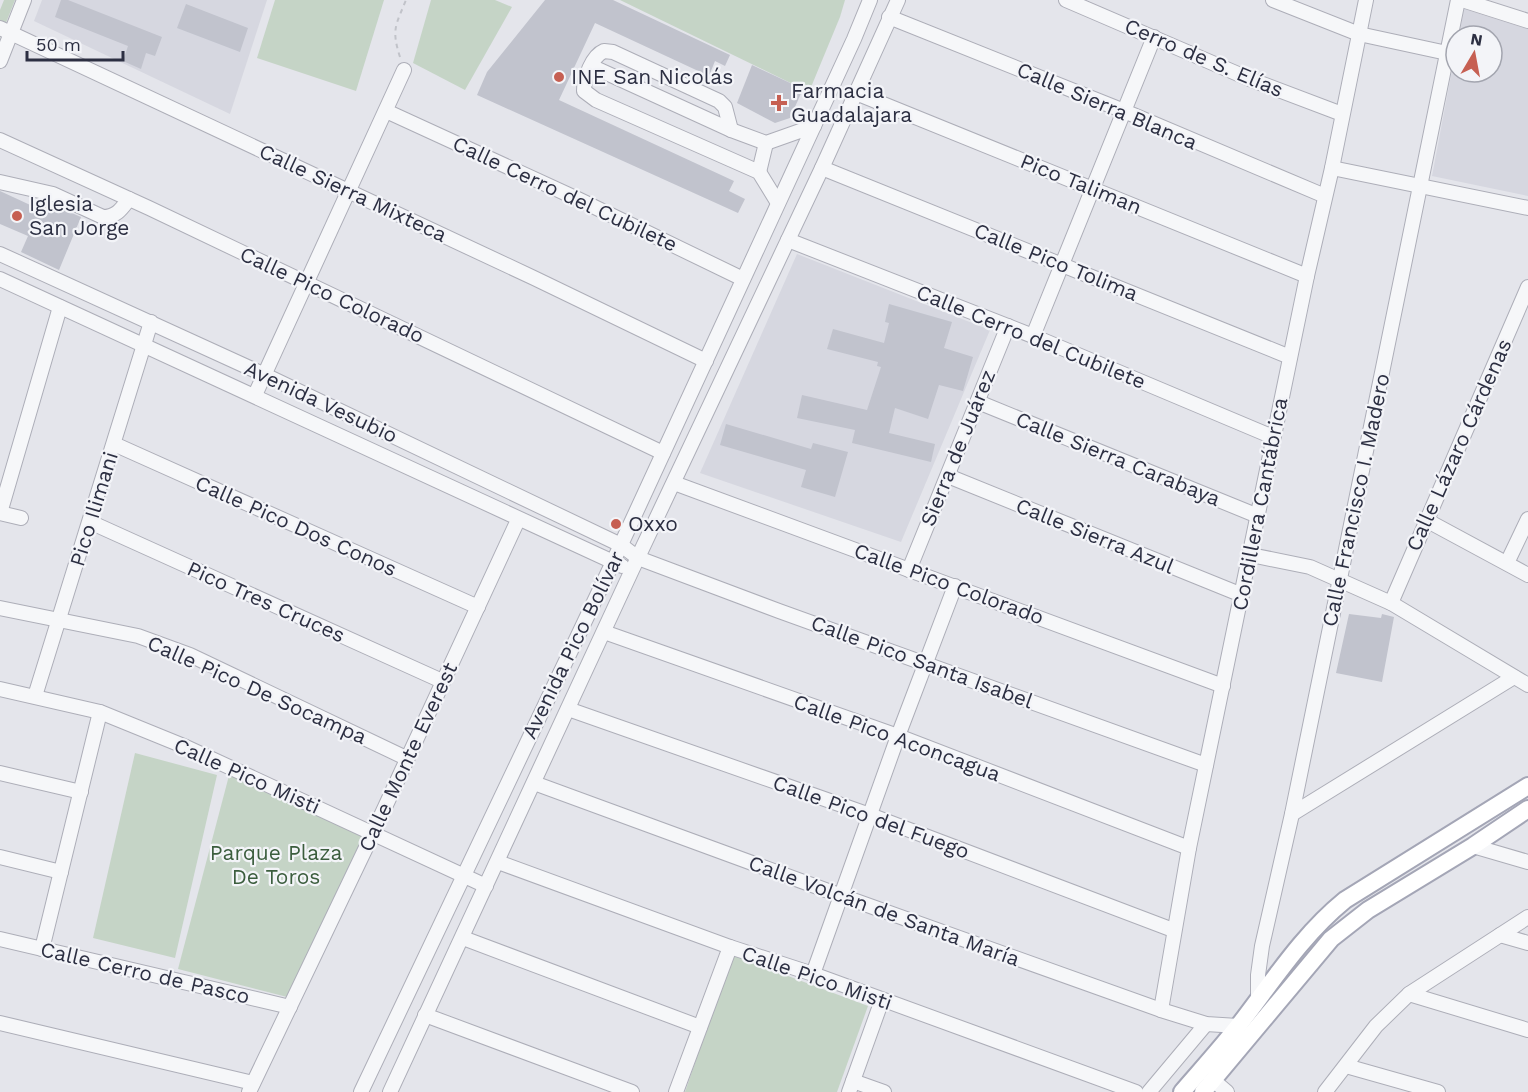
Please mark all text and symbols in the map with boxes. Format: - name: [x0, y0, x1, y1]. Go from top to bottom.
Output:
- street label: Cerro de S. Elías: [1121, 13, 1287, 102]
- scale bar: [27, 24, 123, 62]
- north arrow: [1444, 24, 1504, 84]
- text: N: [1469, 29, 1484, 50]
- text: 50 m: [36, 34, 81, 55]
- street label: Calle Sierra Blanca: [1013, 56, 1201, 155]
- place label: INE San Nicolás: [571, 64, 733, 89]
- marker: INE San Nicolás: [552, 70, 566, 84]
- place label: Farmacia Guadalajara: [791, 78, 912, 127]
- marker: Farmacia Guadalajara: [772, 96, 786, 110]
- street label: Calle Cerro del Cubilete: [449, 130, 681, 257]
- street label: Calle Sierra Mixteca: [255, 138, 451, 247]
- street label: Pico Taliman: [1017, 148, 1146, 219]
- place label: Iglesia San Jorge: [29, 191, 129, 240]
- marker: Iglesia San Jorge: [10, 209, 24, 223]
- street label: Calle Pico Tolima: [971, 217, 1142, 306]
- street label: Calle Pico Colorado: [236, 241, 428, 348]
- street label: Calle Cerro del Cubilete: [913, 279, 1149, 394]
- street label: Calle Lázaro Cárdenas: [1400, 335, 1517, 555]
- street label: Avenida Vesubio: [241, 355, 402, 448]
- street label: Sierra de Juárez: [915, 366, 1000, 530]
- street label: Calle Francisco I. Madero: [1316, 371, 1395, 629]
- street label: Cordillera Cantábrica: [1227, 395, 1292, 613]
- street label: Calle Sierra Carabaya: [1012, 406, 1224, 511]
- street label: Pico Ilimani: [64, 449, 123, 569]
- street label: Calle Pico Dos Conos: [192, 470, 401, 581]
- street label: Calle Sierra Azul: [1012, 492, 1179, 579]
- place label: Oxxo: [628, 511, 678, 536]
- marker: Oxxo: [609, 517, 623, 531]
- street label: Calle Pico Colorado: [851, 538, 1048, 630]
- street label: Avenida Pico Bolívar: [516, 546, 629, 743]
- street label: Pico Tres Cruces: [183, 556, 349, 648]
- street label: Calle Pico Santa Isabel: [808, 610, 1037, 714]
- street label: Calle Pico De Socampa: [144, 630, 371, 749]
- street label: Calle Monte Everest: [353, 658, 462, 855]
- street label: Calle Pico Aconcagua: [790, 688, 1004, 787]
- street label: Calle Pico Misti: [170, 732, 324, 819]
- street label: Calle Pico del Fuego: [770, 769, 973, 864]
- park label: Parque Plaza De Toros: [210, 840, 342, 889]
- street label: Calle Volcán de Santa María: [745, 850, 1023, 971]
- street label: Calle Cerro de Pasco: [38, 936, 252, 1009]
- street label: Calle Pico Misti: [739, 940, 896, 1015]

